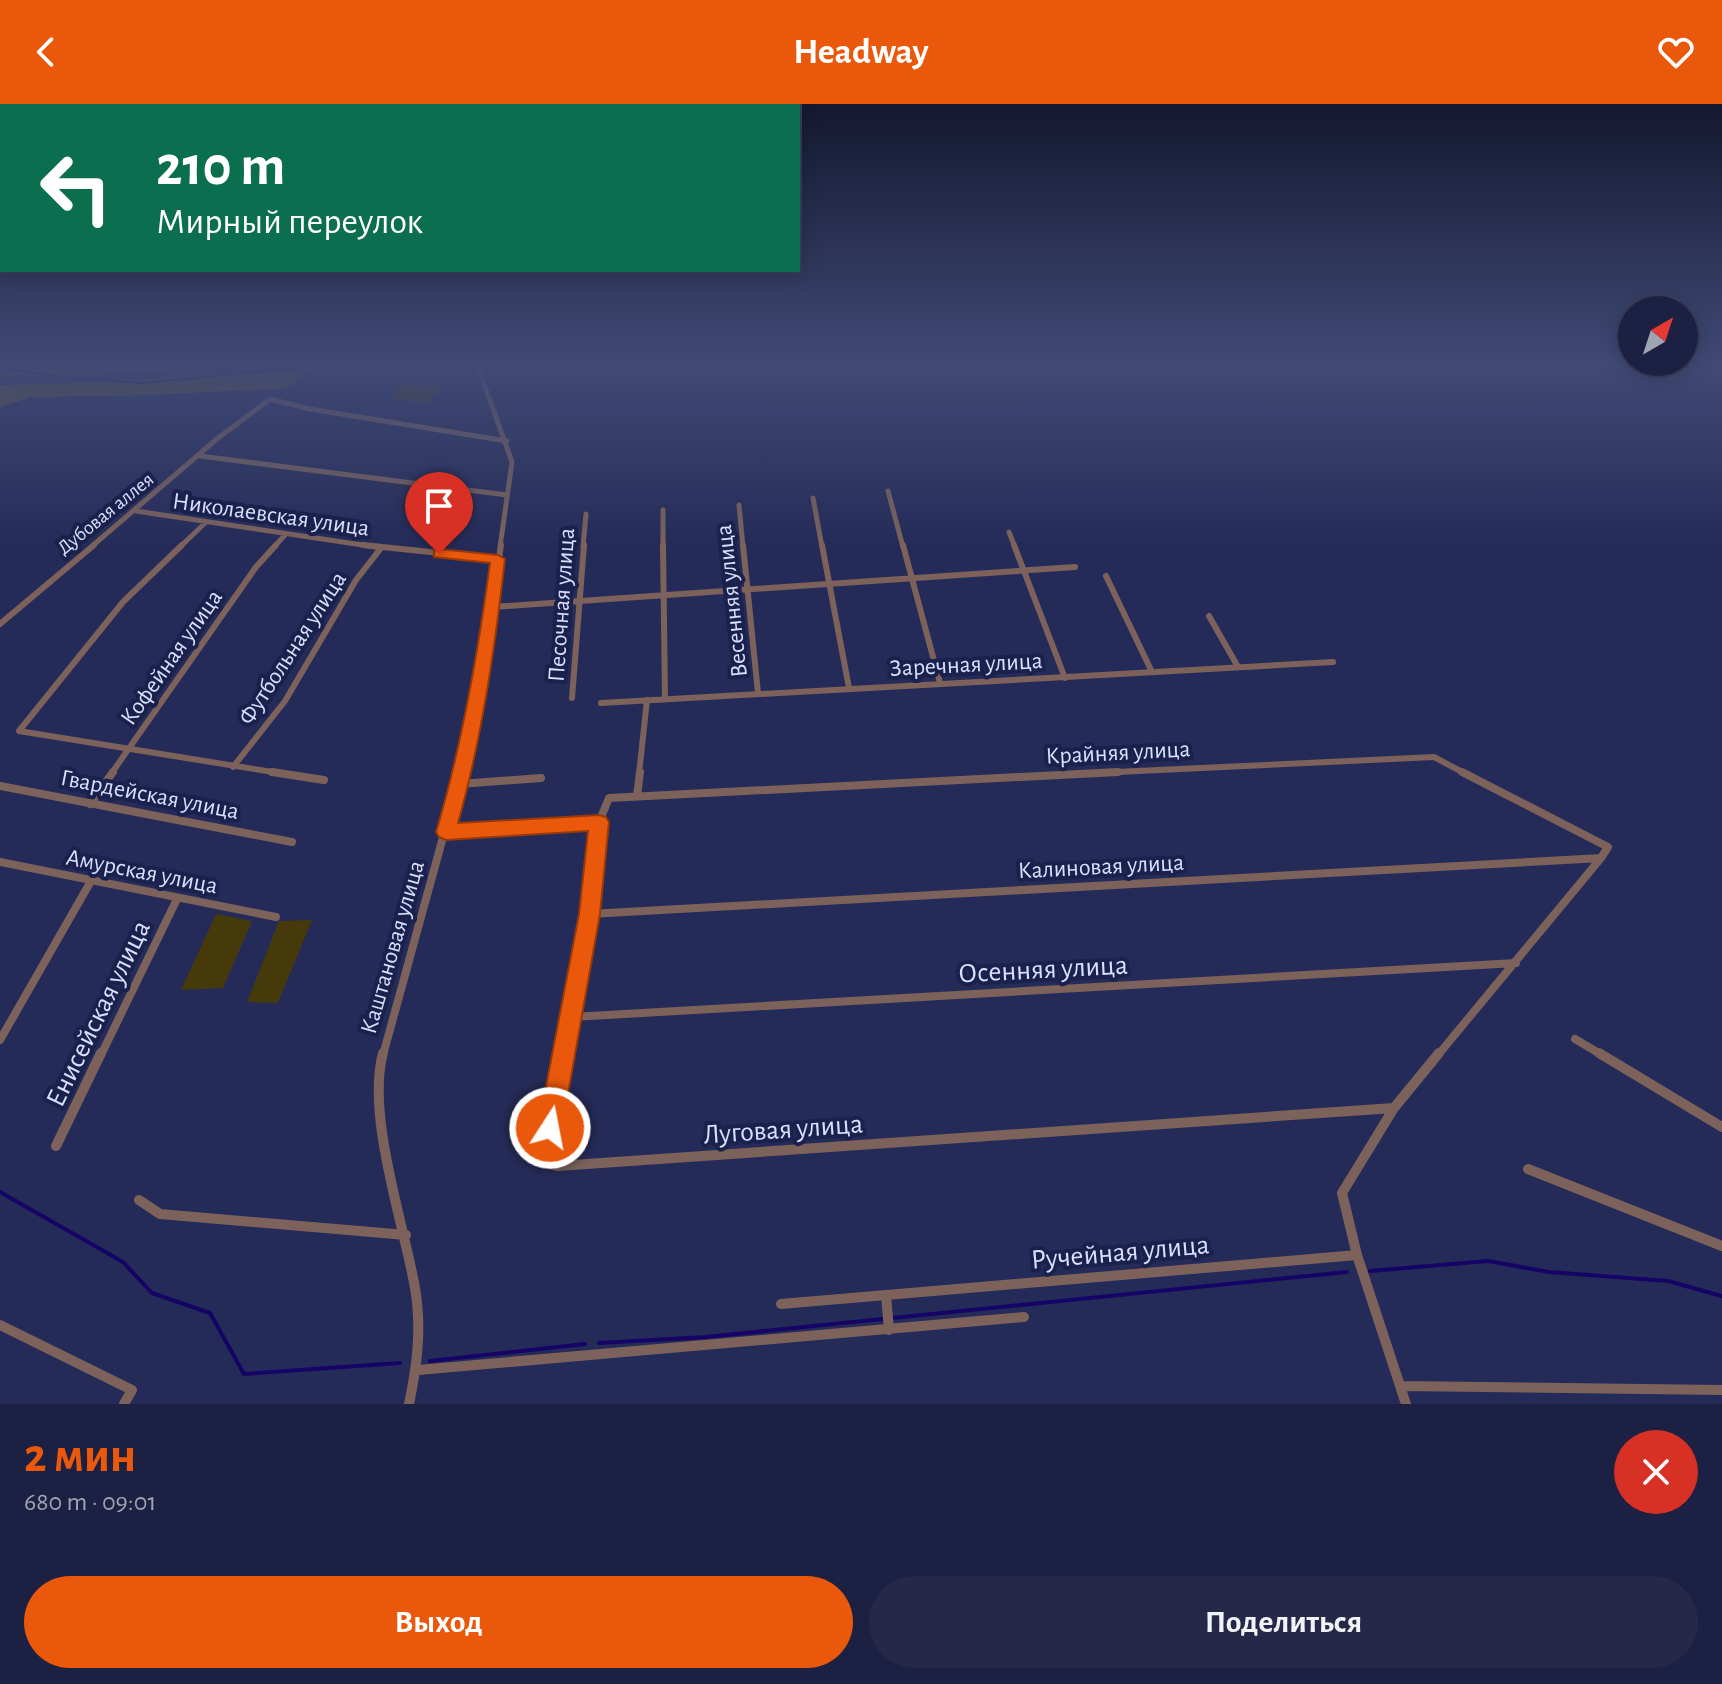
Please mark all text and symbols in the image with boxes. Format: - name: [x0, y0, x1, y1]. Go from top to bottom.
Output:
- icon: back: [24, 30, 68, 74]
- icon: heart: [1654, 30, 1698, 74]
- text: Headway: [793, 34, 929, 70]
- icon: left: [24, 136, 128, 240]
- text: 210 m: [156, 139, 285, 195]
- text: Мирный переулок: [156, 204, 423, 240]
- north arrow: [1618, 296, 1698, 376]
- map controls: [1618, 296, 1698, 376]
- street label: Дубовая аллея: [54, 469, 158, 559]
- pin: [405, 472, 473, 554]
- icon: arrive: [417, 484, 461, 528]
- street label: Николаевская улица: [171, 489, 371, 541]
- street label: Весенняя улица: [712, 523, 752, 678]
- street label: Песочная улица: [545, 527, 579, 683]
- street label: Футбольная улица: [235, 568, 351, 729]
- street label: Кофейная улица: [116, 586, 227, 730]
- street label: Заречная улица: [889, 649, 1043, 681]
- street label: Крайняя улица: [1045, 737, 1191, 769]
- street label: Гвардейская улица: [59, 766, 241, 824]
- street label: Амурская улица: [64, 846, 220, 898]
- street label: Калиновая улица: [1017, 851, 1185, 883]
- street label: Каштановая улица: [357, 858, 429, 1037]
- street label: Енисейская улица: [42, 916, 156, 1111]
- street label: Осенняя улица: [958, 952, 1129, 988]
- position arrow: [508, 1086, 592, 1170]
- street label: Луговая улица: [702, 1110, 864, 1150]
- street label: Ручейная улица: [1030, 1231, 1211, 1275]
- button: close: [1614, 1430, 1698, 1514]
- text: 2 мин: [24, 1433, 136, 1481]
- text: 680 m · 09:01: [24, 1489, 156, 1515]
- button: Выход: [24, 1576, 853, 1668]
- button: Поделиться: [869, 1576, 1698, 1668]

